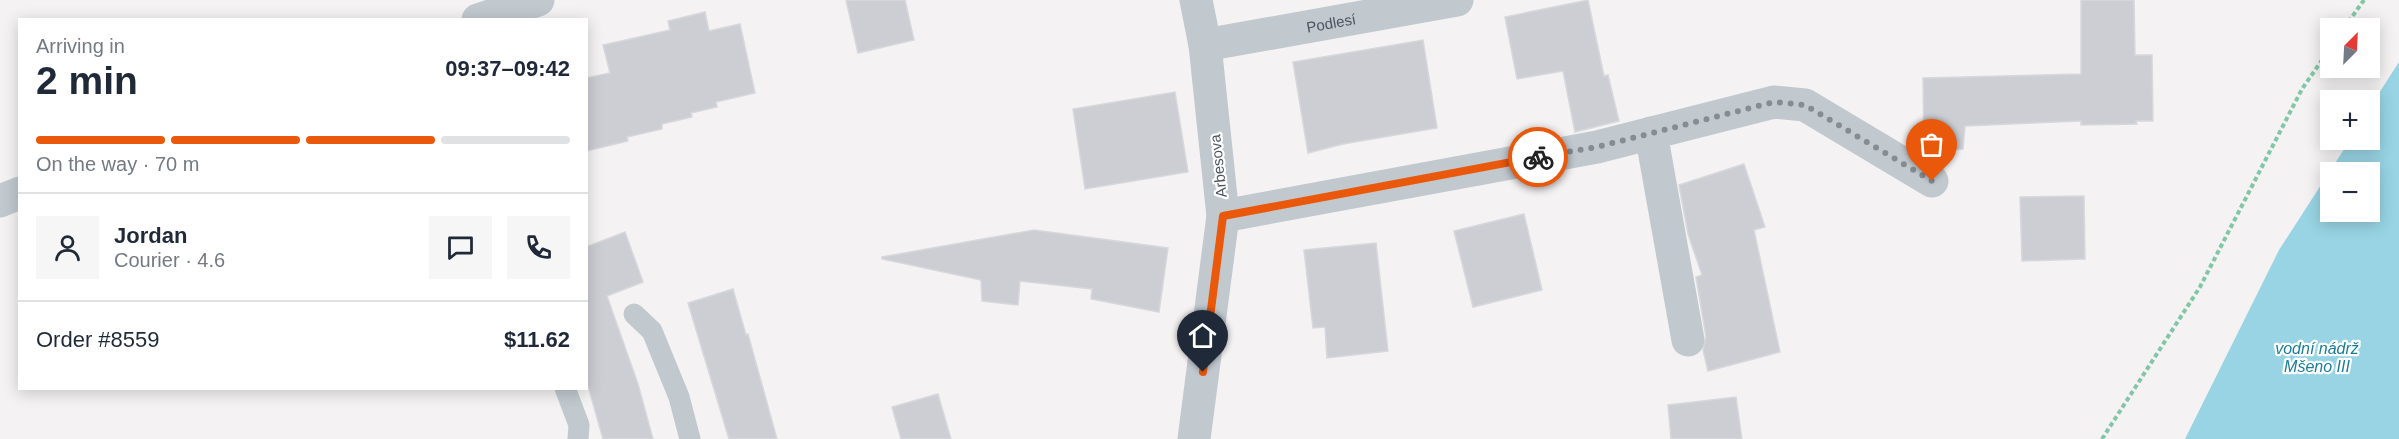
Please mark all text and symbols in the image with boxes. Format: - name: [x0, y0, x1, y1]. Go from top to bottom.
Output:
- street label: Podlesí: [1305, 10, 1358, 35]
- north arrow: [2320, 18, 2380, 78]
- map controls: [2320, 18, 2380, 222]
- text: Arriving in: [36, 35, 125, 57]
- text: 09:37–09:42: [445, 56, 570, 81]
- text: 2 min: [36, 59, 138, 102]
- button: +: [2320, 90, 2380, 150]
- pin: [1906, 119, 1957, 181]
- courier: [1508, 127, 1568, 187]
- icon: bag: [1915, 128, 1948, 161]
- street label: Arbesova: [1206, 133, 1230, 198]
- icon: bike: [1522, 141, 1555, 174]
- text: On the way · 70 m: [36, 153, 199, 175]
- button: −: [2320, 162, 2380, 222]
- button: person: [36, 216, 99, 279]
- button: chat: [429, 216, 492, 279]
- button: phone: [507, 216, 570, 279]
- text: Jordan: [114, 223, 187, 248]
- text: Courier · 4.6: [114, 249, 225, 271]
- pin: [1177, 310, 1228, 372]
- icon: home: [1186, 319, 1219, 352]
- text: Order #8559: [36, 327, 160, 352]
- text: $11.62: [504, 327, 570, 352]
- water label: vodní nádrž Mšeno III: [2275, 340, 2359, 375]

